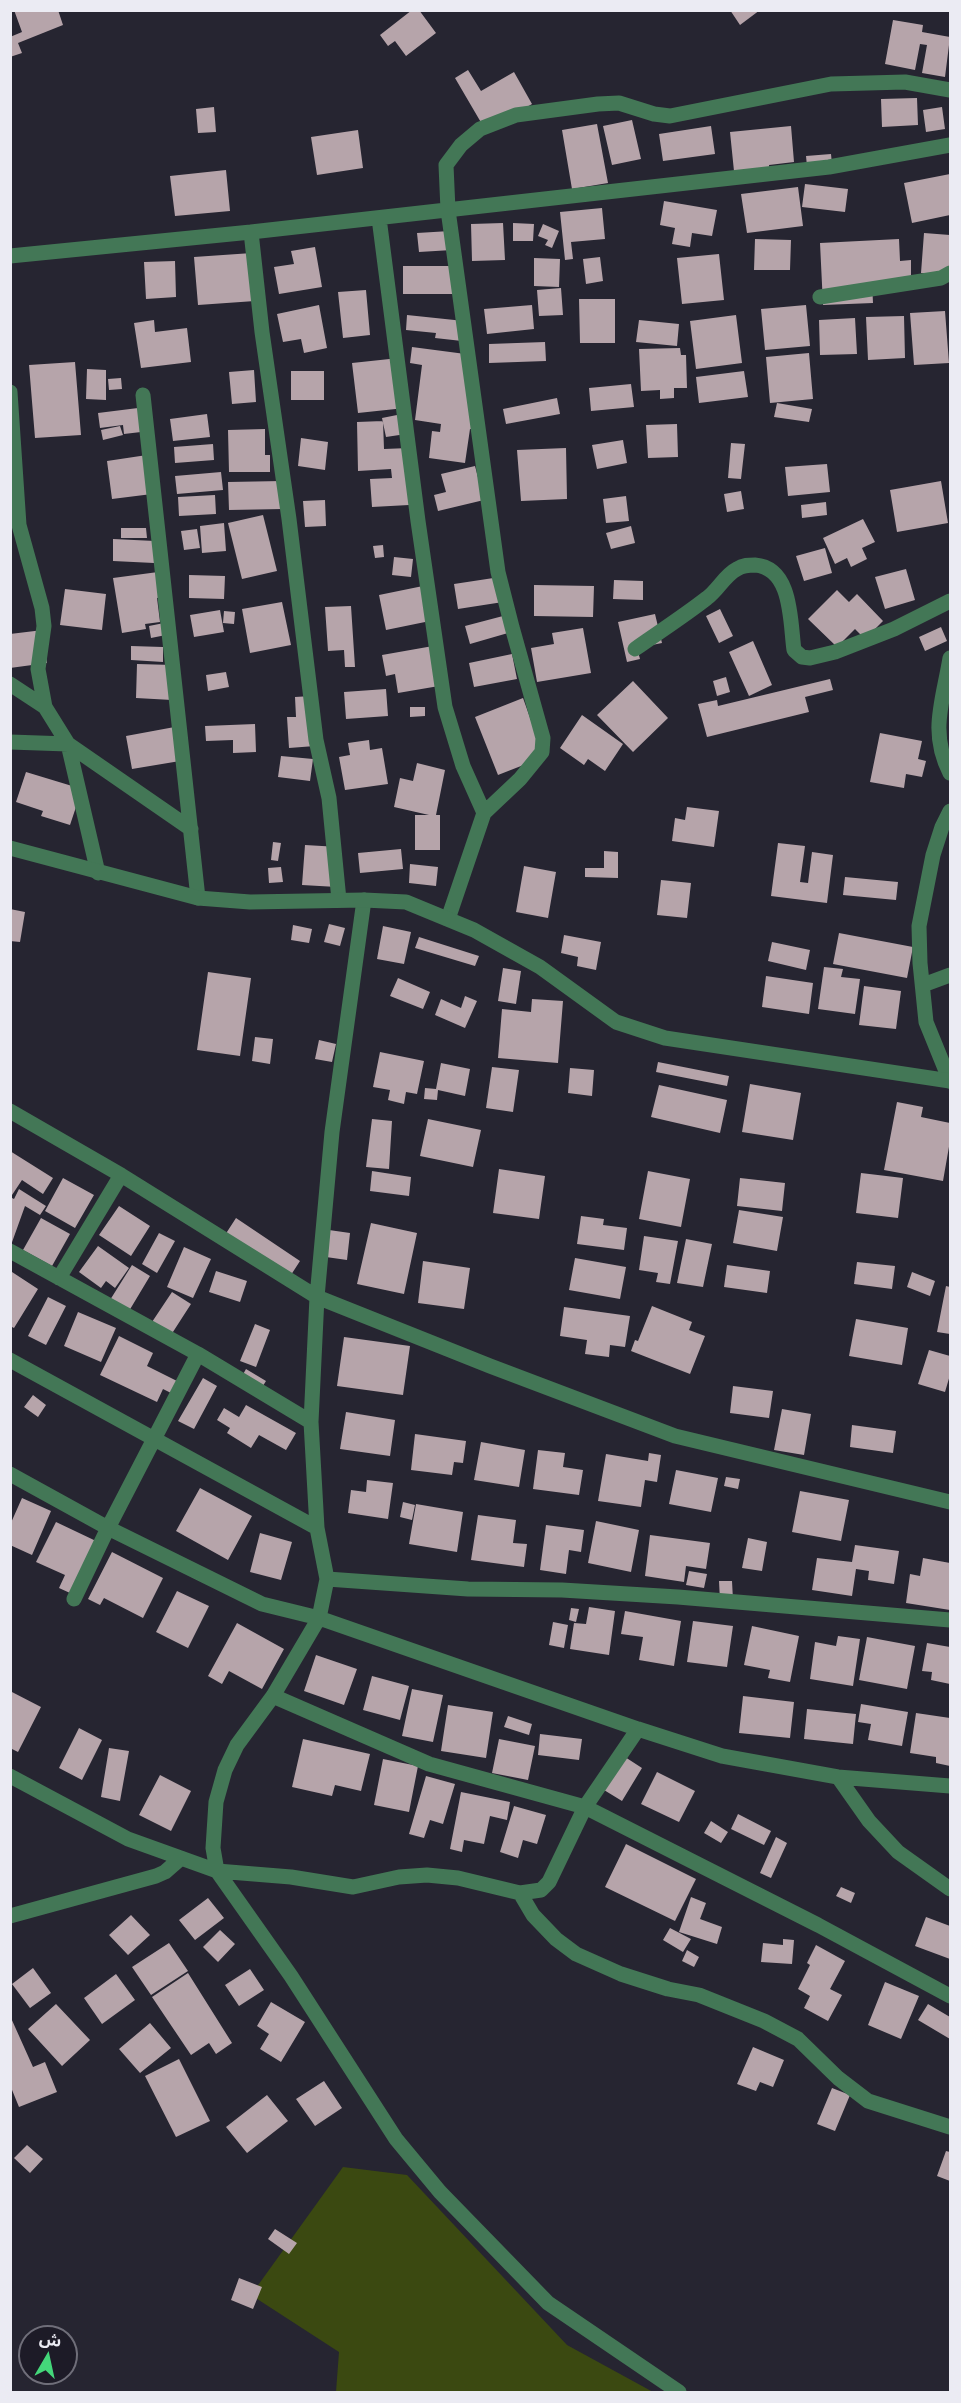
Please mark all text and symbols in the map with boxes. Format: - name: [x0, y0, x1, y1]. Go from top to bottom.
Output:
- north arrow: [18, 2325, 78, 2385]
- text: ش: [38, 2328, 63, 2351]

